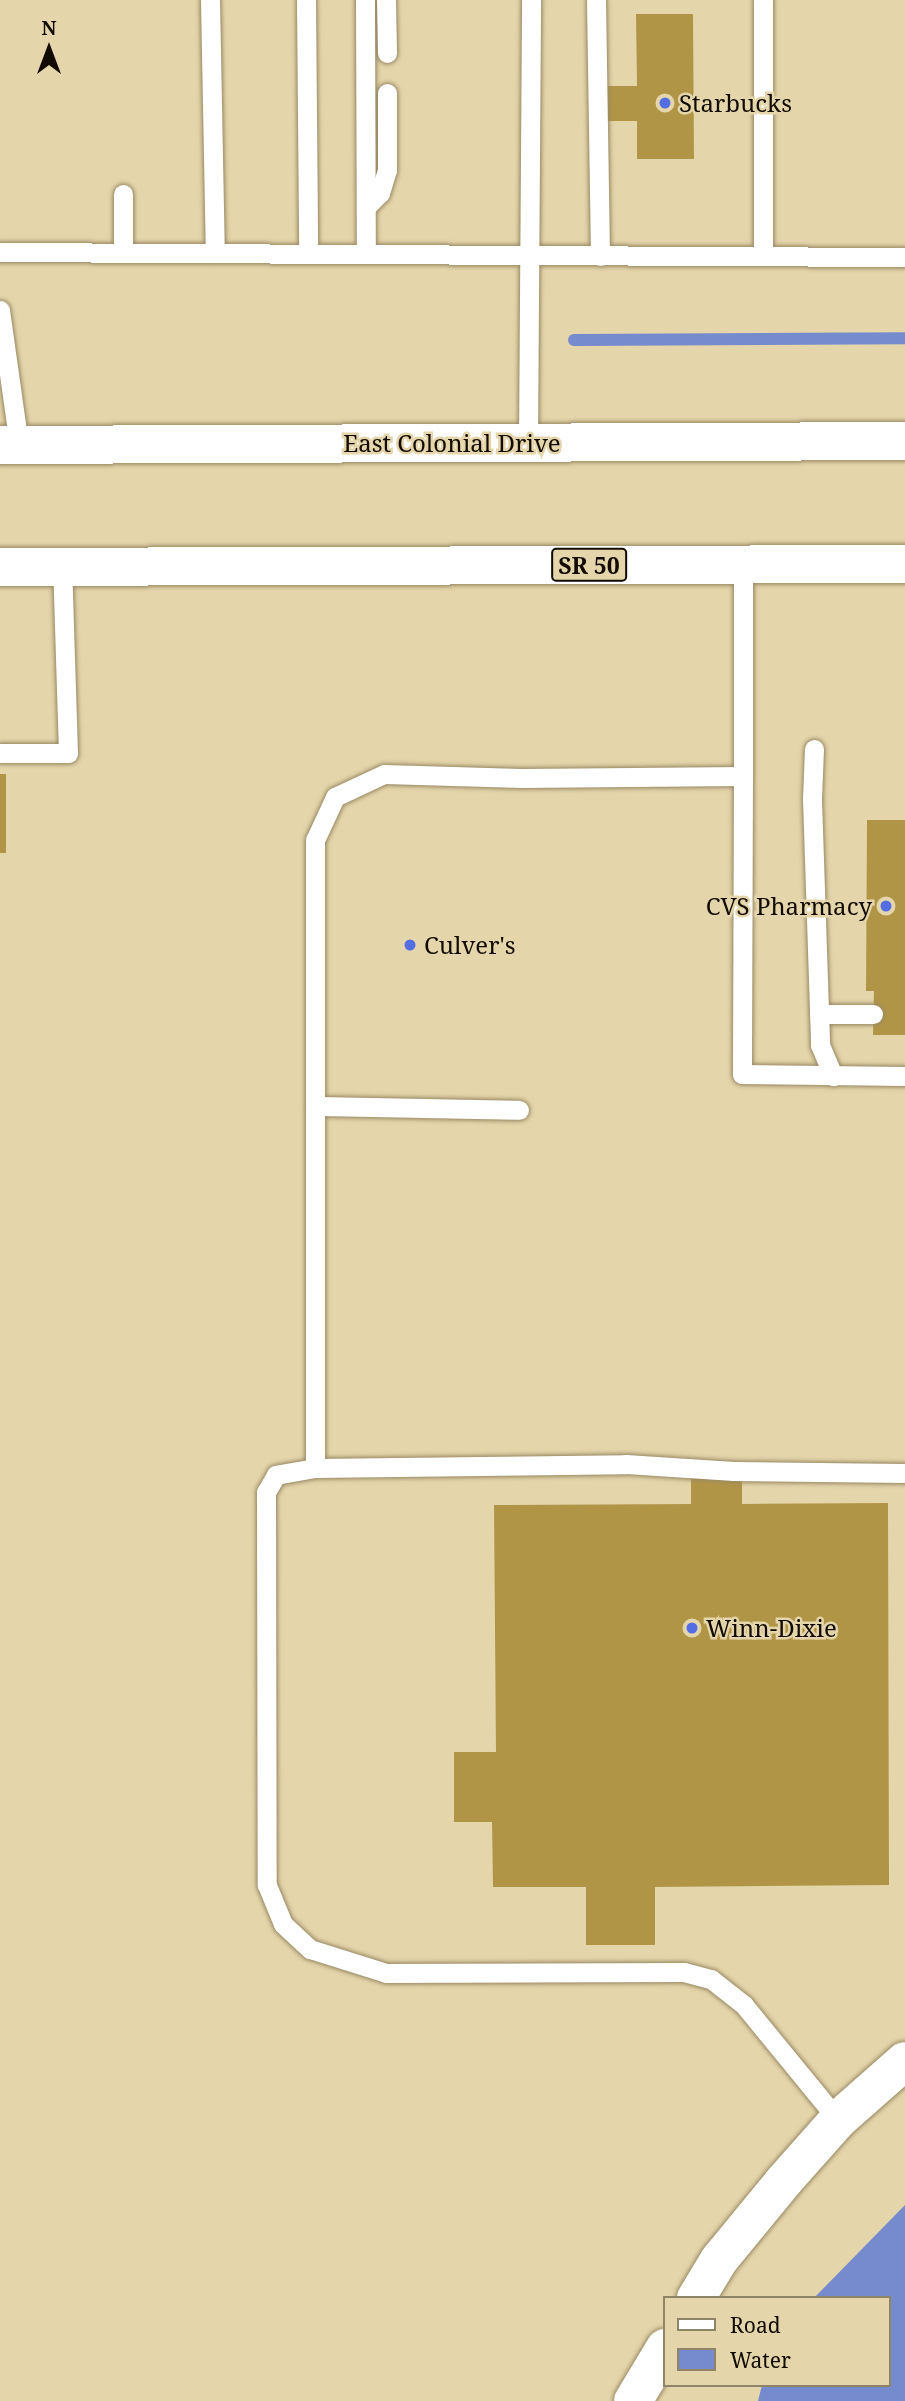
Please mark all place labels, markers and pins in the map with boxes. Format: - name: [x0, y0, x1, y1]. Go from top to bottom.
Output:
- place label: Starbucks: [679, 89, 792, 117]
- marker: Starbucks: [657, 95, 673, 111]
- place label: CVS Pharmacy: [706, 892, 872, 920]
- marker: CVS Pharmacy: [878, 898, 894, 914]
- place label: Culver's: [424, 931, 516, 959]
- marker: Culver's: [402, 937, 418, 953]
- place label: Winn-Dixie: [706, 1614, 837, 1642]
- marker: Winn-Dixie: [684, 1620, 700, 1636]

